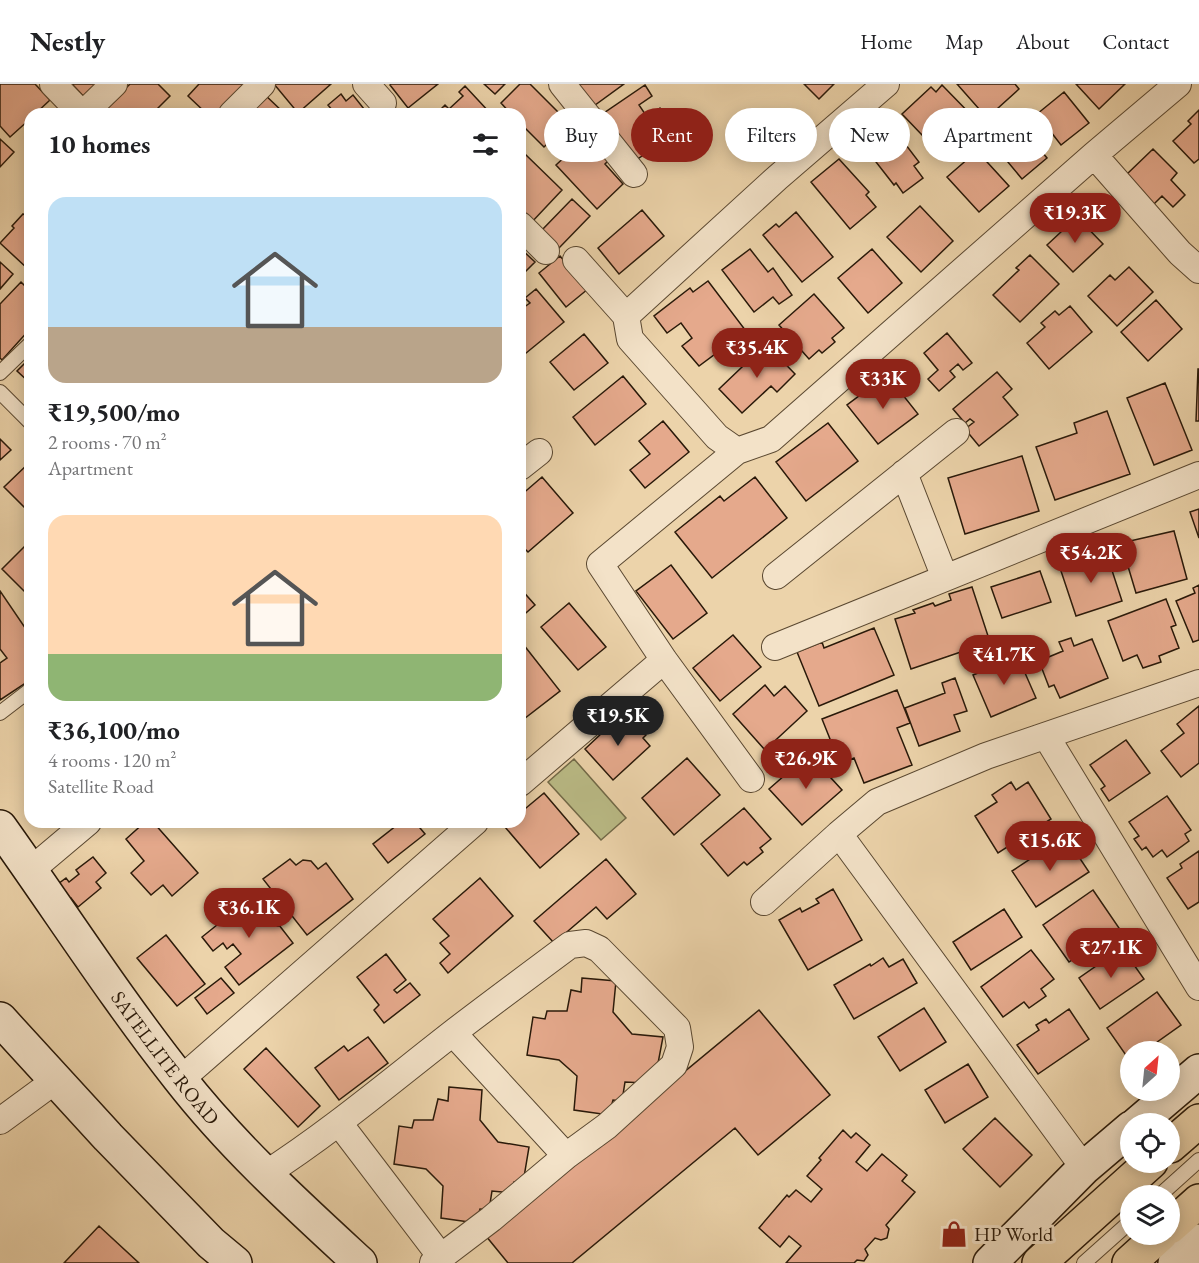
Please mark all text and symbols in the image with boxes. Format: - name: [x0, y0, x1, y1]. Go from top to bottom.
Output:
- text: Nestly: [30, 23, 105, 59]
- text: Home: [860, 28, 912, 55]
- text: Map: [945, 28, 983, 55]
- text: About: [1016, 28, 1069, 55]
- text: Contact: [1102, 28, 1169, 55]
- chip: Buy: [544, 108, 619, 162]
- chip: Rent: [631, 108, 713, 162]
- chip: Filters: [725, 108, 817, 162]
- chip: New: [829, 108, 910, 162]
- chip: Apartment: [922, 108, 1053, 162]
- text: 10 homes: [48, 127, 150, 161]
- icon: filters: [469, 128, 502, 161]
- pin: ₹19.3K: [1026, 193, 1124, 244]
- text: ₹19.3K: [1044, 199, 1106, 225]
- icon: home: [221, 236, 329, 344]
- pin: ₹35.4K: [708, 328, 806, 379]
- text: ₹35.4K: [726, 334, 788, 360]
- pin: ₹33K: [847, 359, 919, 410]
- text: ₹33K: [860, 365, 906, 391]
- text: ₹19,500/mo: [48, 395, 180, 429]
- text: 2 rooms · 70 m²: [48, 429, 167, 455]
- text: Apartment: [48, 455, 133, 481]
- pin: ₹54.2K: [1042, 533, 1140, 584]
- text: ₹54.2K: [1060, 539, 1122, 565]
- icon: home: [221, 554, 329, 662]
- pin: ₹41.7K: [955, 635, 1053, 686]
- text: ₹41.7K: [973, 641, 1035, 667]
- pin: ₹19.5K: [569, 696, 667, 747]
- text: ₹19.5K: [587, 702, 649, 728]
- text: ₹36,100/mo: [48, 713, 180, 747]
- pin: ₹26.9K: [757, 739, 855, 790]
- text: ₹26.9K: [775, 745, 837, 771]
- text: 4 rooms · 120 m²: [48, 747, 176, 773]
- text: Satellite Road: [48, 773, 154, 799]
- pin: ₹15.6K: [1001, 821, 1099, 872]
- text: ₹15.6K: [1019, 827, 1081, 853]
- pin: ₹36.1K: [200, 888, 298, 939]
- text: ₹36.1K: [218, 894, 280, 920]
- pin: ₹27.1K: [1062, 928, 1160, 979]
- text: ₹27.1K: [1080, 934, 1142, 960]
- street label: SATELLITE ROAD: [105, 986, 225, 1130]
- north arrow: [1120, 1041, 1180, 1101]
- map controls: [1120, 1041, 1180, 1245]
- button: locate: [1120, 1113, 1180, 1173]
- button: layers: [1120, 1185, 1180, 1245]
- shop icon: HP World: [939, 1219, 969, 1249]
- place label: HP World: [974, 1221, 1054, 1247]

